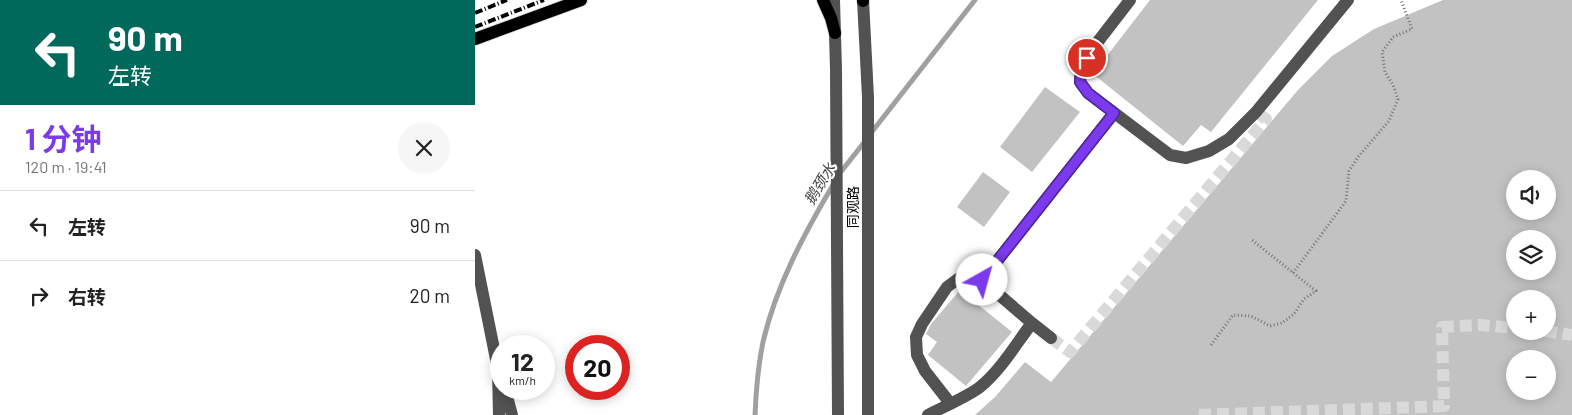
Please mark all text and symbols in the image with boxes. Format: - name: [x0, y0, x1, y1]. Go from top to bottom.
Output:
- text: 90 m: [108, 16, 183, 58]
- icon: left: [25, 20, 90, 85]
- pin: [1066, 37, 1108, 79]
- icon: arrive: [1073, 44, 1101, 72]
- text: 左转: [108, 62, 152, 88]
- text: 1 分钟: [25, 120, 102, 156]
- button: close: [398, 122, 450, 174]
- text: 120 m · 19:41: [25, 157, 107, 176]
- water label: 鹅颈水: [800, 159, 839, 207]
- map controls: [1506, 170, 1556, 400]
- button: sound: [1506, 170, 1556, 220]
- street label: 同观路: [844, 186, 861, 228]
- icon: left: [25, 212, 53, 240]
- text: 90 m: [410, 214, 450, 237]
- text: 左转: [68, 215, 106, 238]
- button: layers: [1506, 230, 1556, 280]
- position arrow: [955, 253, 1007, 305]
- icon: right: [25, 282, 53, 310]
- text: 20 m: [410, 284, 450, 307]
- text: 右转: [68, 285, 106, 308]
- button: +: [1506, 290, 1556, 340]
- speed limit sign: 20: [565, 335, 630, 400]
- text: 12: [511, 346, 534, 376]
- button: −: [1506, 350, 1556, 400]
- text: km/h: [509, 373, 536, 387]

